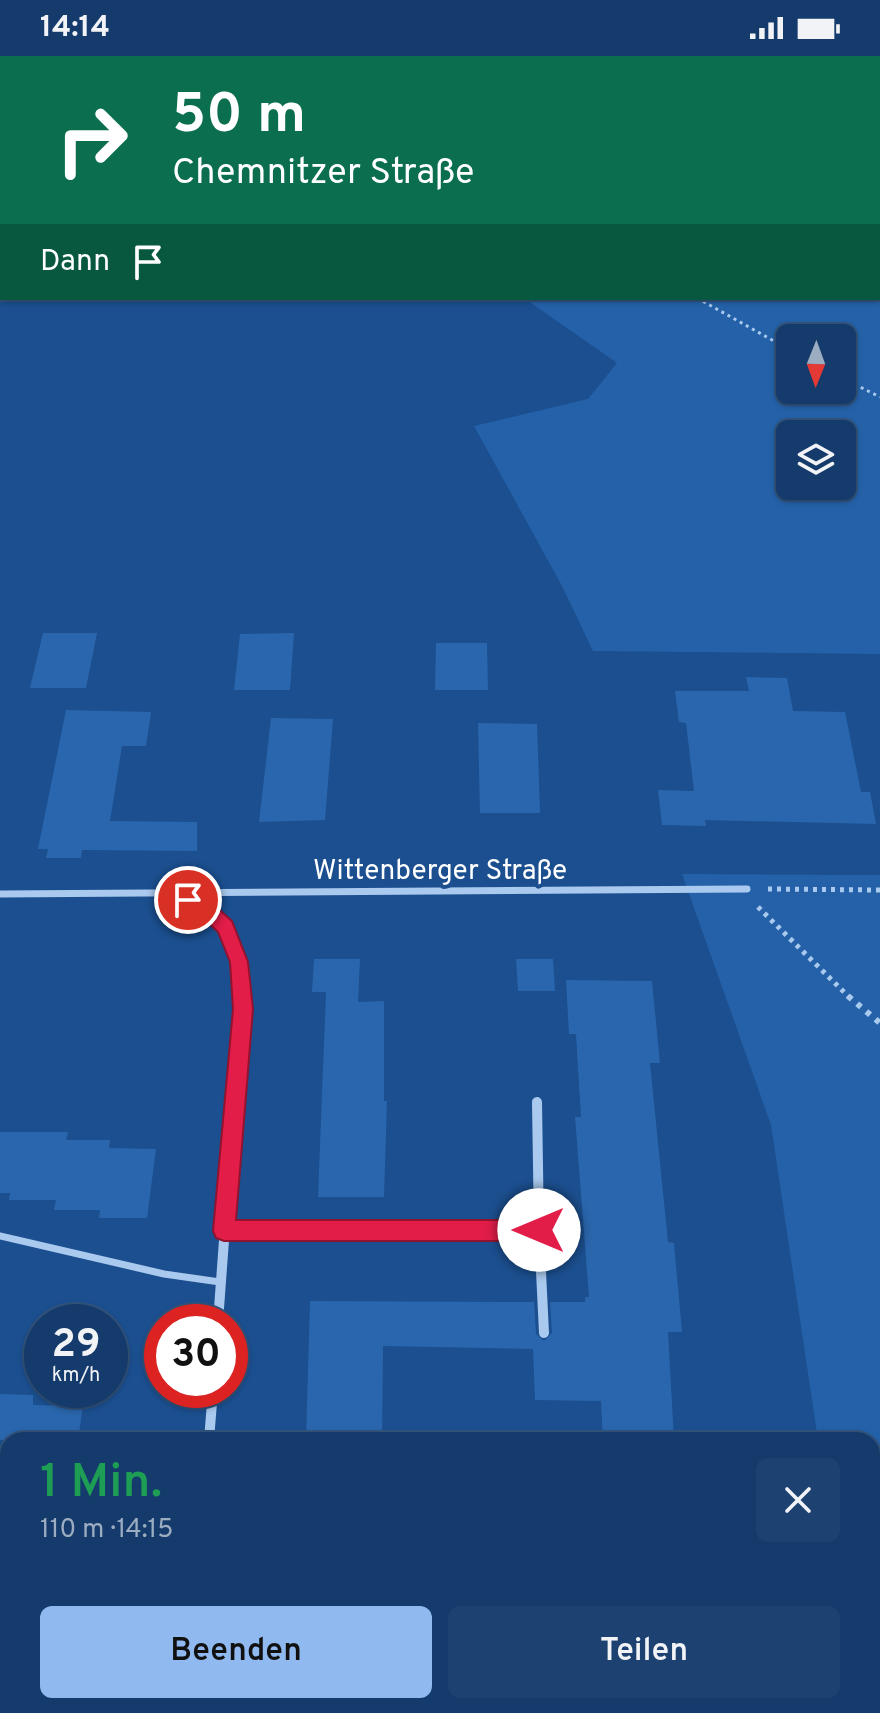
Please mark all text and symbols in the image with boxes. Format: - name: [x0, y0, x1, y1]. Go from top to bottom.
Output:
- text: 14:14: [40, 10, 110, 47]
- text: 50 m: [172, 82, 306, 152]
- icon: right: [40, 88, 144, 192]
- text: Chemnitzer Straße: [172, 151, 474, 197]
- icon: arrive: [126, 240, 170, 284]
- text: Dann: [40, 244, 110, 281]
- north arrow: [776, 324, 856, 404]
- map controls: [776, 324, 856, 500]
- button: layers: [776, 420, 856, 500]
- street label: Wittenberger Straße: [313, 854, 567, 890]
- pin: [154, 866, 222, 934]
- icon: arrive: [166, 878, 210, 922]
- position arrow: [497, 1188, 581, 1272]
- speed limit sign: 30: [144, 1304, 248, 1408]
- text: 29: [51, 1321, 101, 1371]
- text: km/h: [52, 1363, 100, 1389]
- text: 1 Min.: [40, 1454, 162, 1514]
- button: close: [756, 1458, 840, 1542]
- text: 110 m · 14:15: [40, 1514, 173, 1547]
- button: Beenden: [40, 1606, 432, 1698]
- button: Teilen: [448, 1606, 840, 1698]

